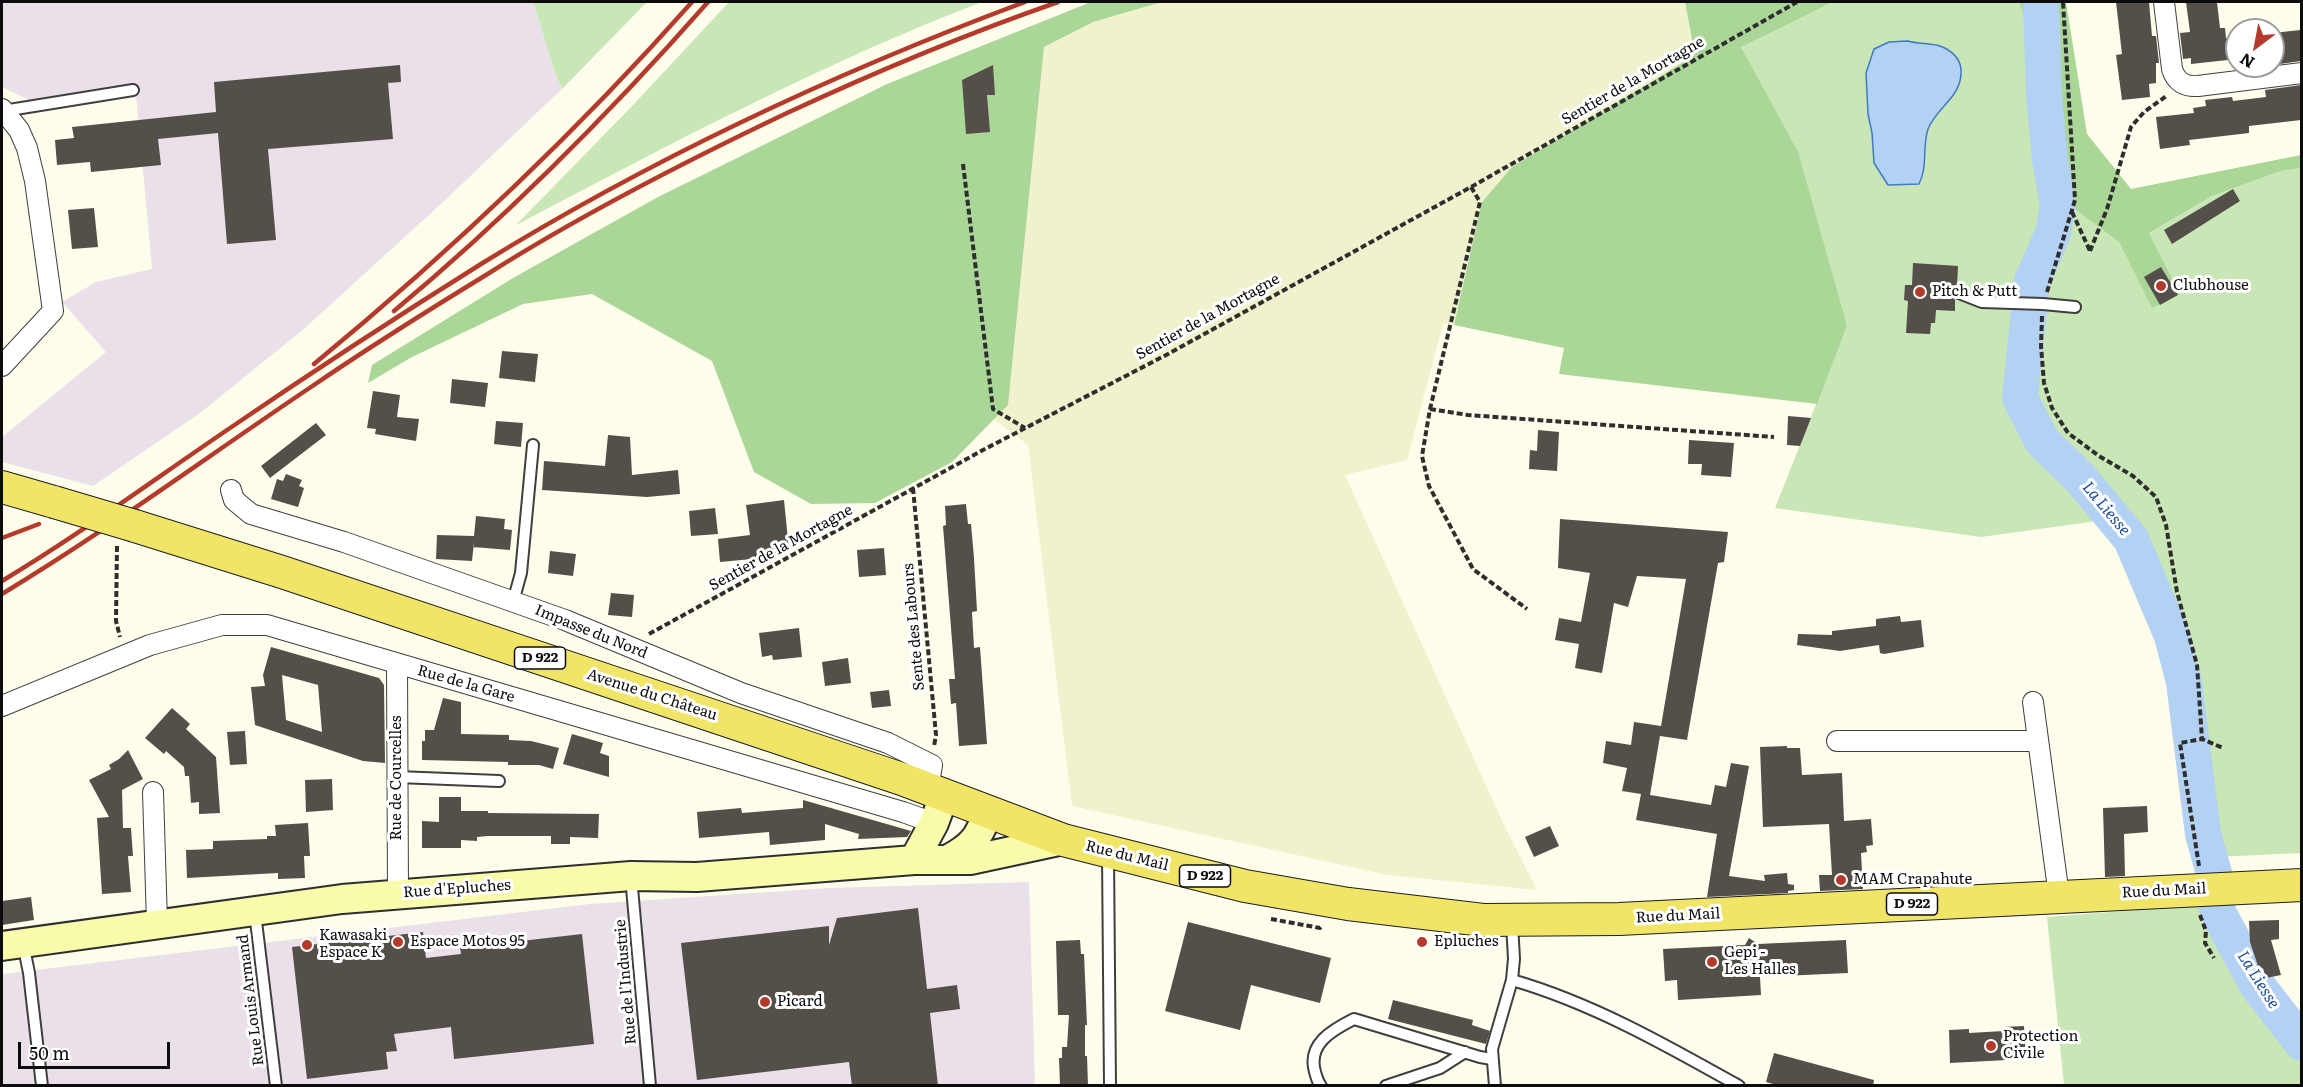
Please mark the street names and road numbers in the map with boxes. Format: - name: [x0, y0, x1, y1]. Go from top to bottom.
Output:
- street label: Sentier de la Mortagne: [1559, 33, 1707, 129]
- street label: Sentier de la Mortagne: [1133, 270, 1283, 364]
- street label: Sentier de la Mortagne: [706, 501, 856, 595]
- street label: Sente des Labours: [899, 563, 929, 691]
- street label: Impasse du Nord: [532, 601, 650, 663]
- road number: D 922: [514, 647, 566, 669]
- street label: Rue de la Gare: [415, 662, 517, 706]
- street label: Avenue du Château: [585, 665, 719, 725]
- street label: Rue de Courcelles: [388, 715, 406, 841]
- street label: Rue du Mail: [1084, 837, 1170, 875]
- road number: D 922: [1180, 865, 1230, 887]
- street label: Rue d'Epluches: [403, 876, 511, 902]
- street label: Rue du Mail: [2121, 880, 2207, 902]
- road number: D 922: [1886, 893, 1938, 915]
- street label: Rue du Mail: [1635, 905, 1721, 927]
- street label: Rue de l'Industrie: [612, 919, 640, 1045]
- street label: Rue Louis Armand: [234, 933, 268, 1067]

